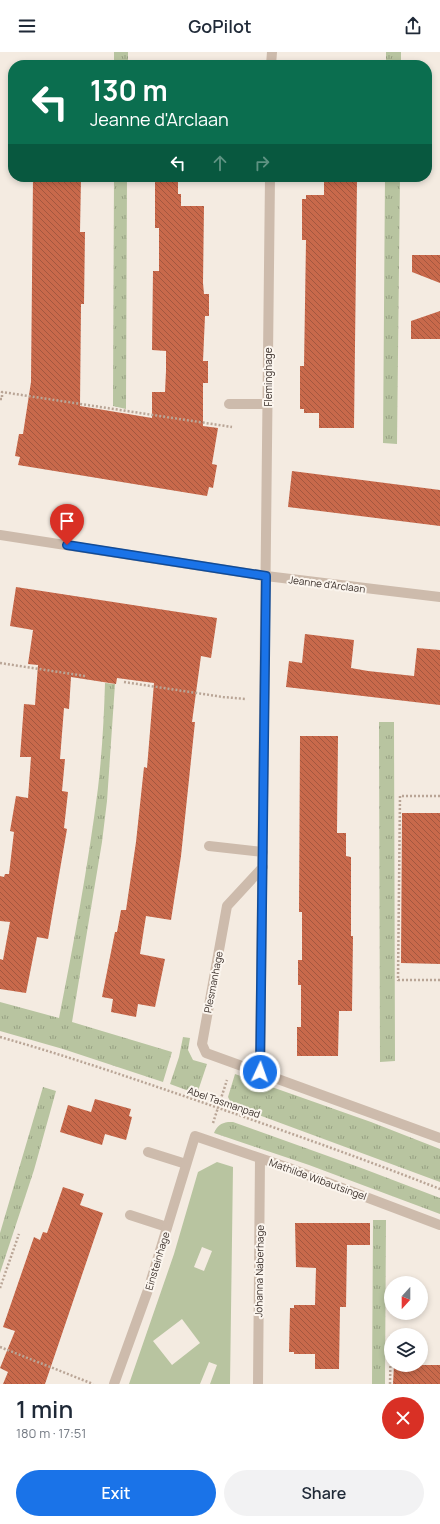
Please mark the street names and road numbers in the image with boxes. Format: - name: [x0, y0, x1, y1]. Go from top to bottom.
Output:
- street label: Fleminghage: [261, 347, 275, 407]
- street label: Jeanne d'Arclaan: [288, 572, 366, 596]
- street label: Plesmanhage: [200, 950, 226, 1014]
- street label: Abel Tasmanpad: [186, 1083, 262, 1121]
- street label: Mathilde Wibautsingel: [267, 1155, 369, 1203]
- street label: Johanna Naberhage: [251, 1224, 267, 1317]
- street label: Einsteinhage: [141, 1230, 173, 1292]

